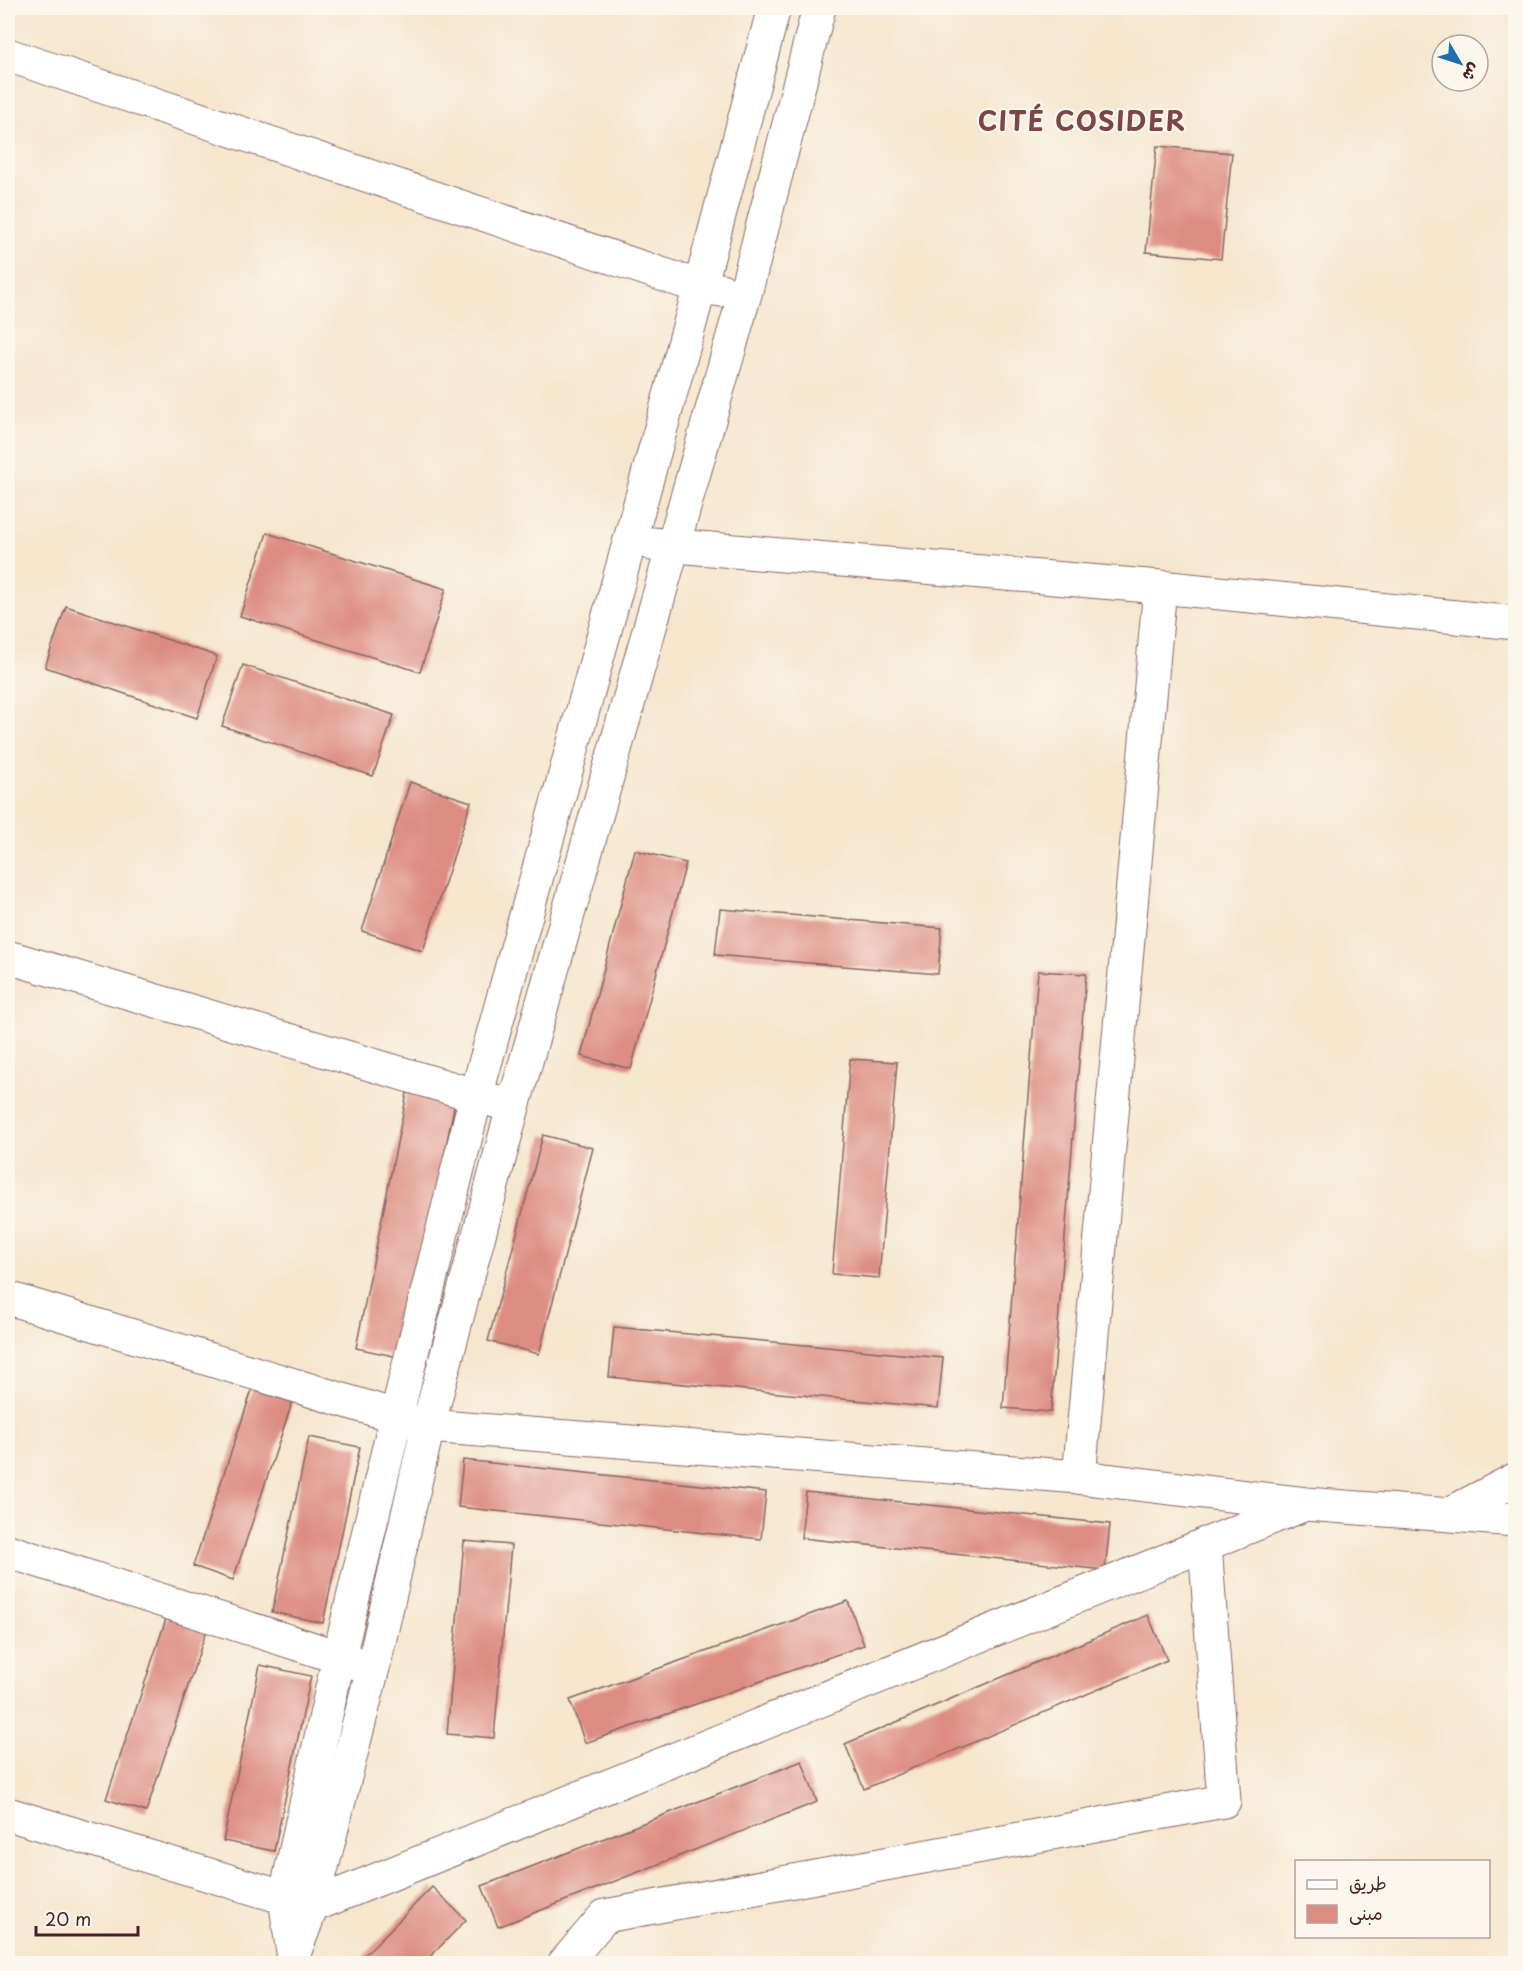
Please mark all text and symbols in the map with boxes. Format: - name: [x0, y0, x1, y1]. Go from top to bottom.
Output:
- north arrow: [1430, 33, 1490, 93]
- text: ش: [1458, 59, 1487, 87]
- district label: CITÉ COSIDER: [978, 101, 1186, 140]
- legend: [1295, 1860, 1490, 1938]
- text: طريق: [1349, 1869, 1387, 1896]
- scale bar: [36, 1899, 138, 1937]
- text: مبنى: [1349, 1899, 1383, 1926]
- text: 20 m: [45, 1905, 91, 1932]

